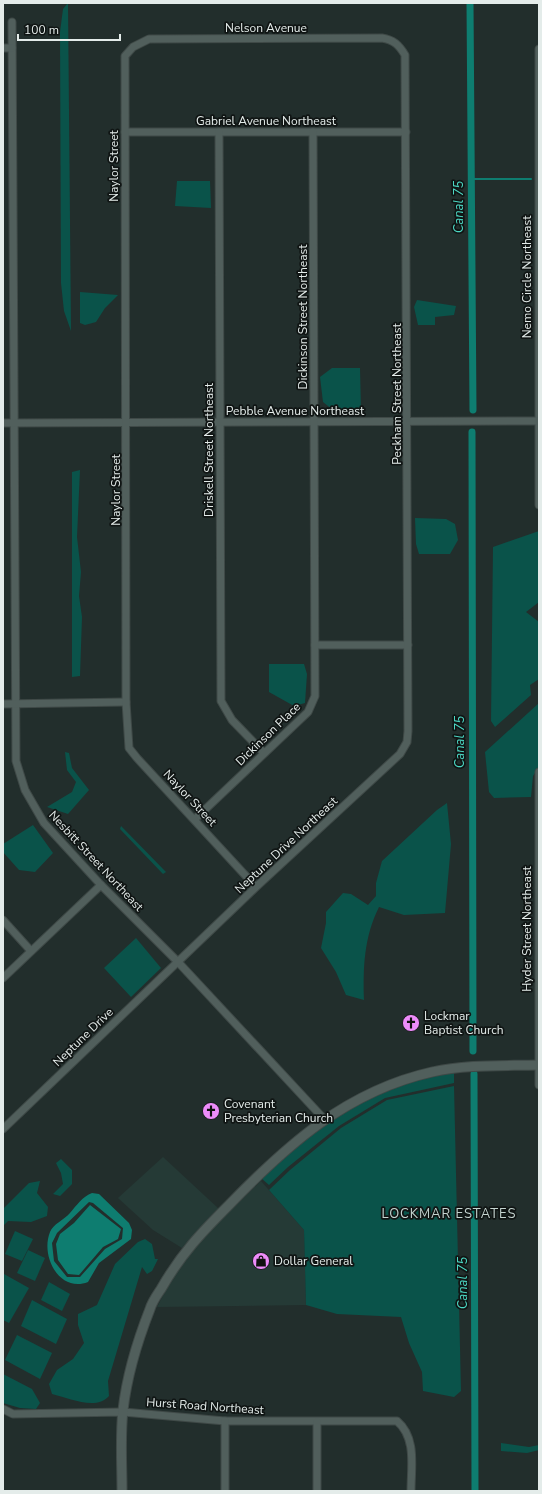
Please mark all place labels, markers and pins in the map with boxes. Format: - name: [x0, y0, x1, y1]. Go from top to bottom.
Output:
- place label: Lockmar Baptist Church: [424, 1008, 504, 1038]
- church icon: Lockmar Baptist Church: [401, 1013, 421, 1033]
- place label: Covenant Presbyterian Church: [224, 1096, 333, 1126]
- church icon: Covenant Presbyterian Church: [201, 1101, 221, 1121]
- shop icon: Dollar General: [251, 1251, 271, 1271]
- place label: Dollar General: [274, 1253, 353, 1269]

